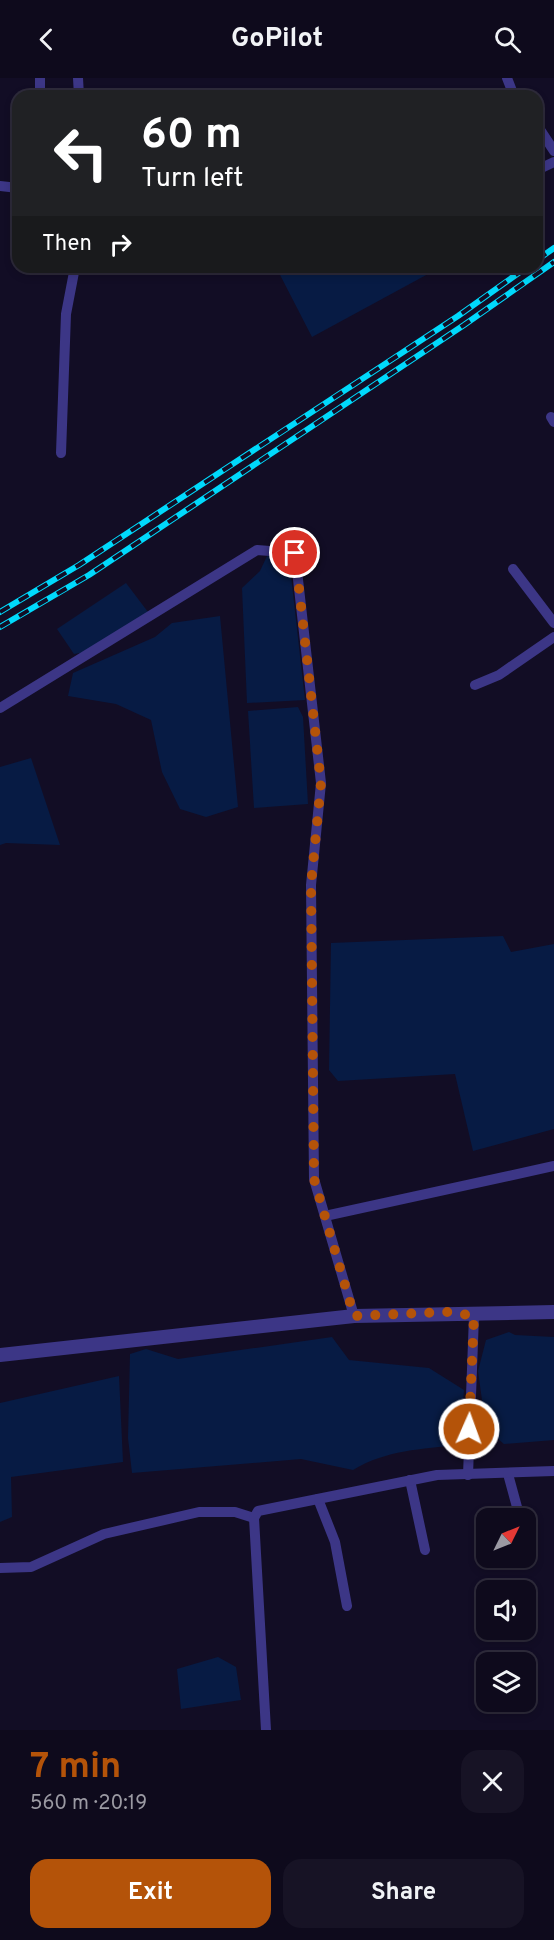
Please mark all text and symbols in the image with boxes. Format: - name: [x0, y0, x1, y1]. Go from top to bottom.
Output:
- text: GoPilot: [231, 22, 323, 56]
- icon: back: [30, 23, 63, 56]
- icon: search: [491, 23, 524, 56]
- text: 60 m: [141, 110, 242, 163]
- icon: left: [42, 114, 120, 192]
- text: Turn left: [141, 162, 243, 196]
- icon: right: [104, 228, 137, 261]
- text: Then: [42, 231, 92, 258]
- pin: [269, 527, 320, 578]
- icon: arrive: [278, 536, 311, 569]
- position arrow: [437, 1397, 501, 1461]
- north arrow: [476, 1508, 536, 1568]
- map controls: [476, 1508, 536, 1712]
- button: sound: [476, 1580, 536, 1640]
- button: layers: [476, 1652, 536, 1712]
- text: 7 min: [30, 1745, 121, 1791]
- button: close: [461, 1750, 524, 1813]
- text: 560 m · 20:19: [30, 1791, 147, 1817]
- button: Exit: [30, 1859, 271, 1928]
- button: Share: [283, 1859, 524, 1928]

